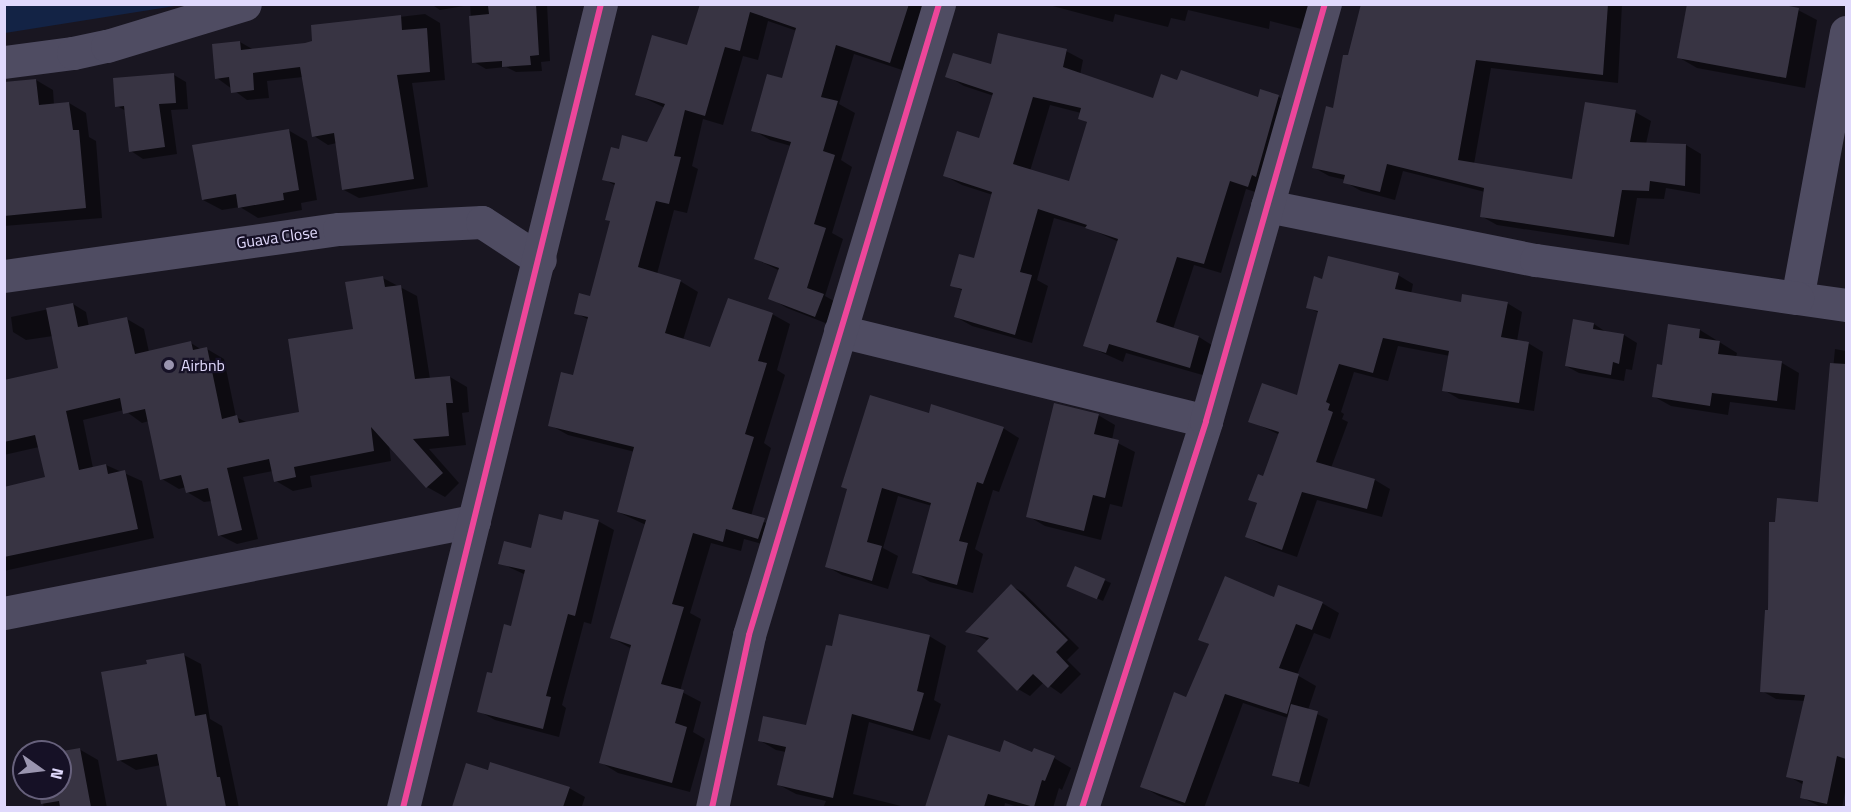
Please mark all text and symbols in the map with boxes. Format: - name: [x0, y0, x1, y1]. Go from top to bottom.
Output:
- street label: Guava Close: [235, 222, 319, 252]
- place label: Airbnb: [181, 355, 225, 375]
- marker: Airbnb: [162, 358, 176, 372]
- north arrow: [12, 740, 72, 800]
- text: N: [45, 766, 71, 782]

